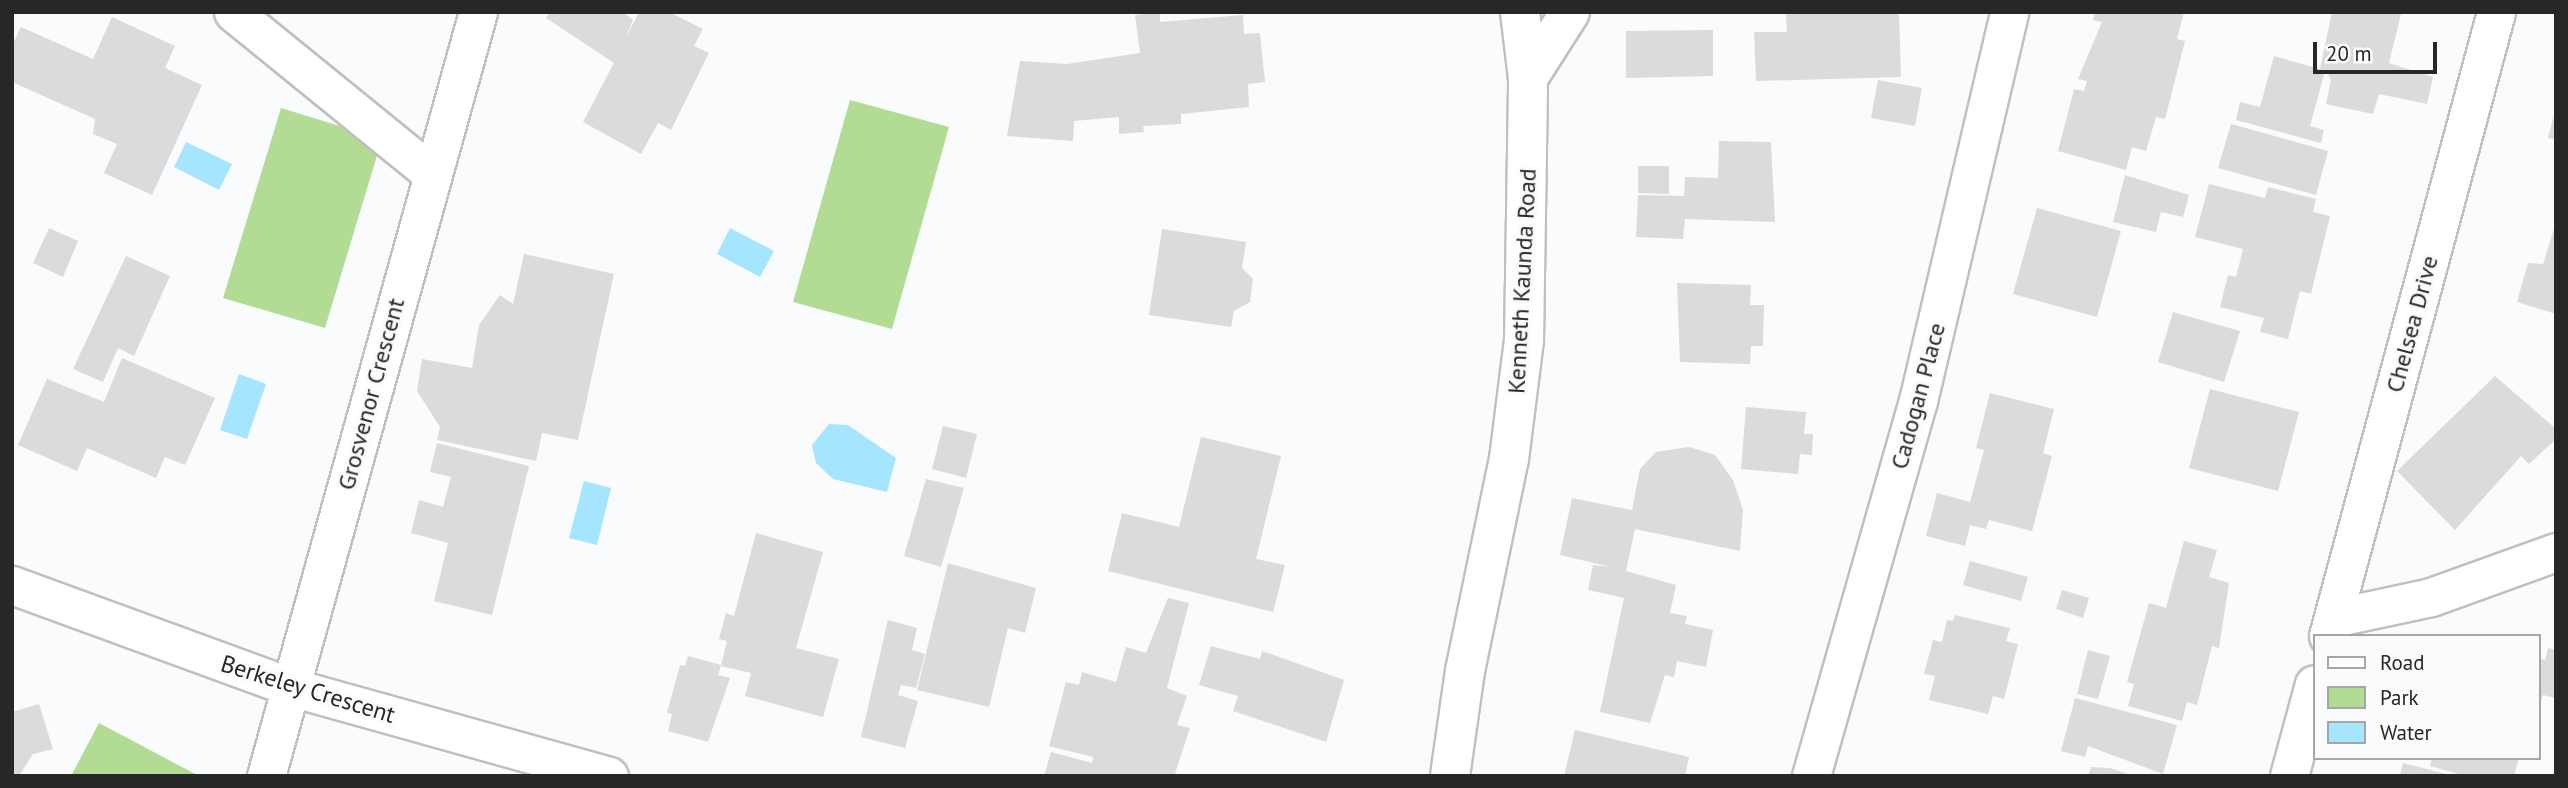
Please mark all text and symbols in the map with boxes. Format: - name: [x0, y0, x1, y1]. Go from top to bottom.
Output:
- scale bar: [2316, 28, 2440, 72]
- text: 20 m: [2326, 40, 2372, 67]
- street label: Kenneth Kaunda Road: [1502, 168, 1542, 394]
- street label: Chelsea Drive: [2380, 252, 2444, 396]
- street label: Grosvenor Crescent: [332, 295, 410, 493]
- street label: Cadogan Place: [1885, 320, 1951, 472]
- legend: [2312, 634, 2540, 760]
- street label: Berkeley Crescent: [217, 649, 399, 729]
- text: Road: [2380, 649, 2424, 676]
- text: Park: [2380, 684, 2419, 711]
- text: Water: [2380, 719, 2432, 746]

